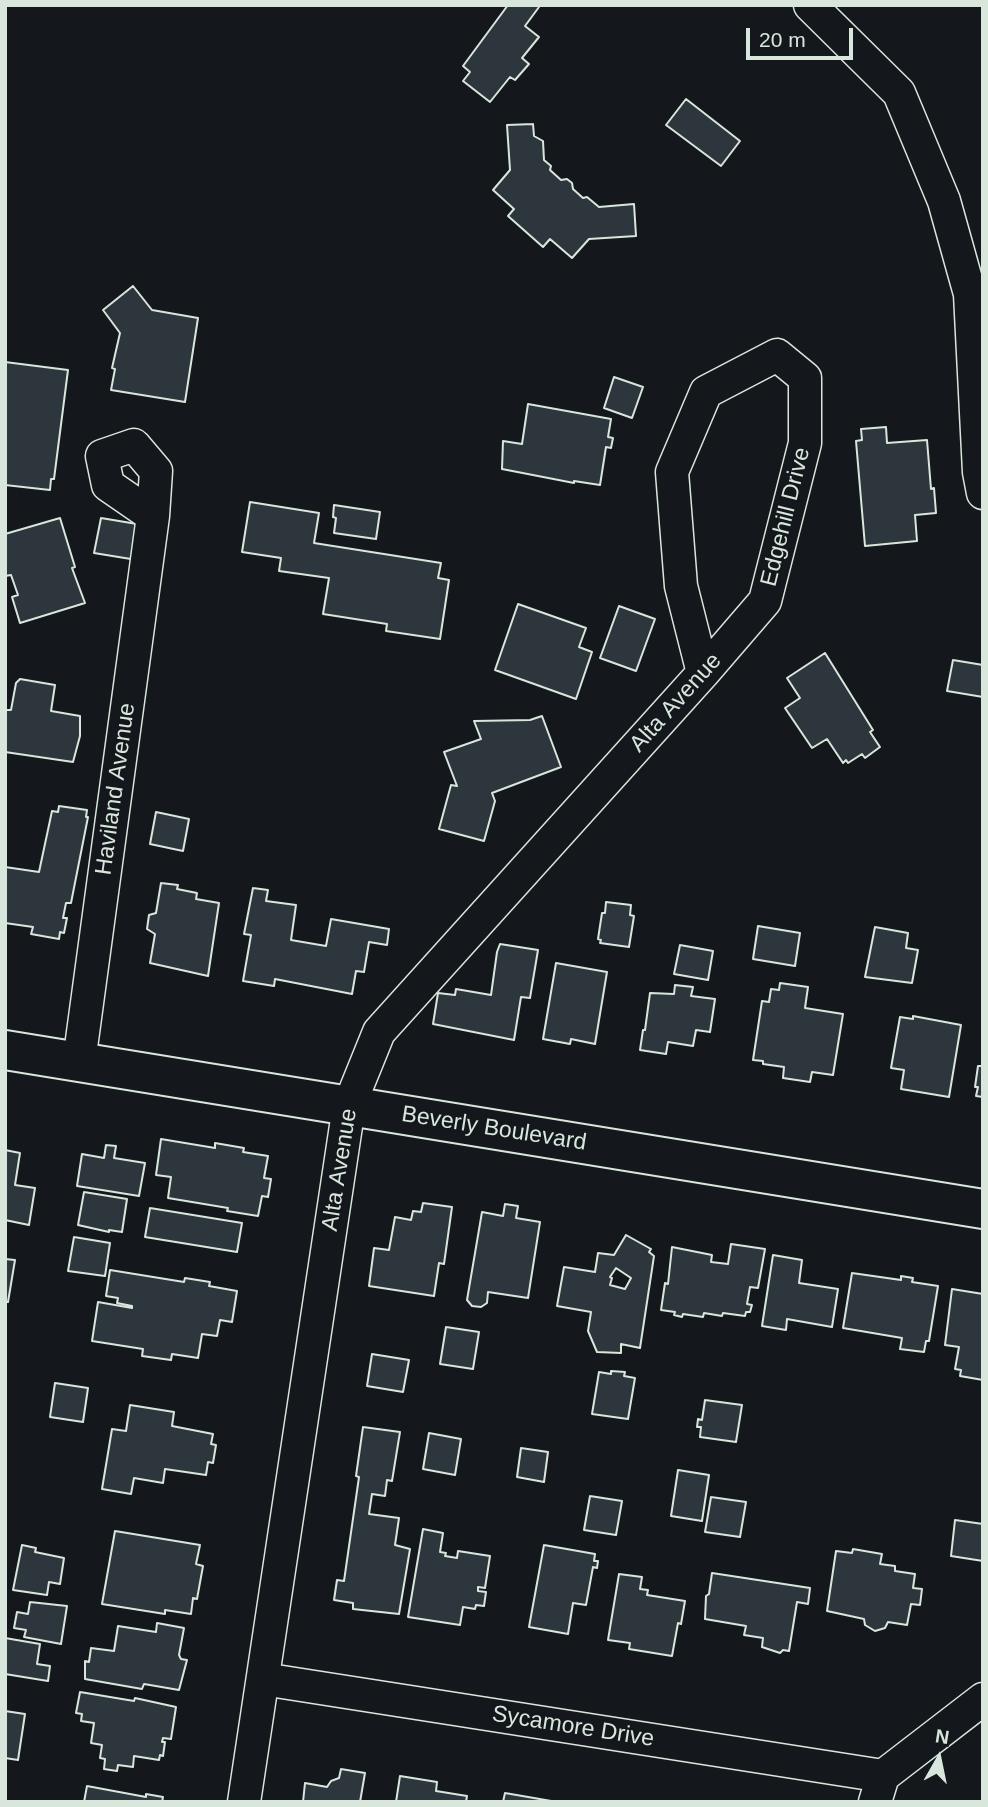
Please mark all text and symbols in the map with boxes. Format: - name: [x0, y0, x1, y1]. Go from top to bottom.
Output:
- scale bar: [750, 14, 857, 58]
- text: 20 m: [759, 28, 806, 51]
- street label: Edgehill Drive: [755, 445, 817, 589]
- street label: Alta Avenue: [624, 648, 728, 758]
- street label: Haviland Avenue: [90, 701, 142, 877]
- street label: Beverly Boulevard: [400, 1101, 588, 1157]
- street label: Alta Avenue: [317, 1107, 363, 1233]
- street label: Sycamore Drive: [490, 1701, 656, 1753]
- north arrow: [904, 1723, 974, 1793]
- text: N: [934, 1725, 951, 1748]

